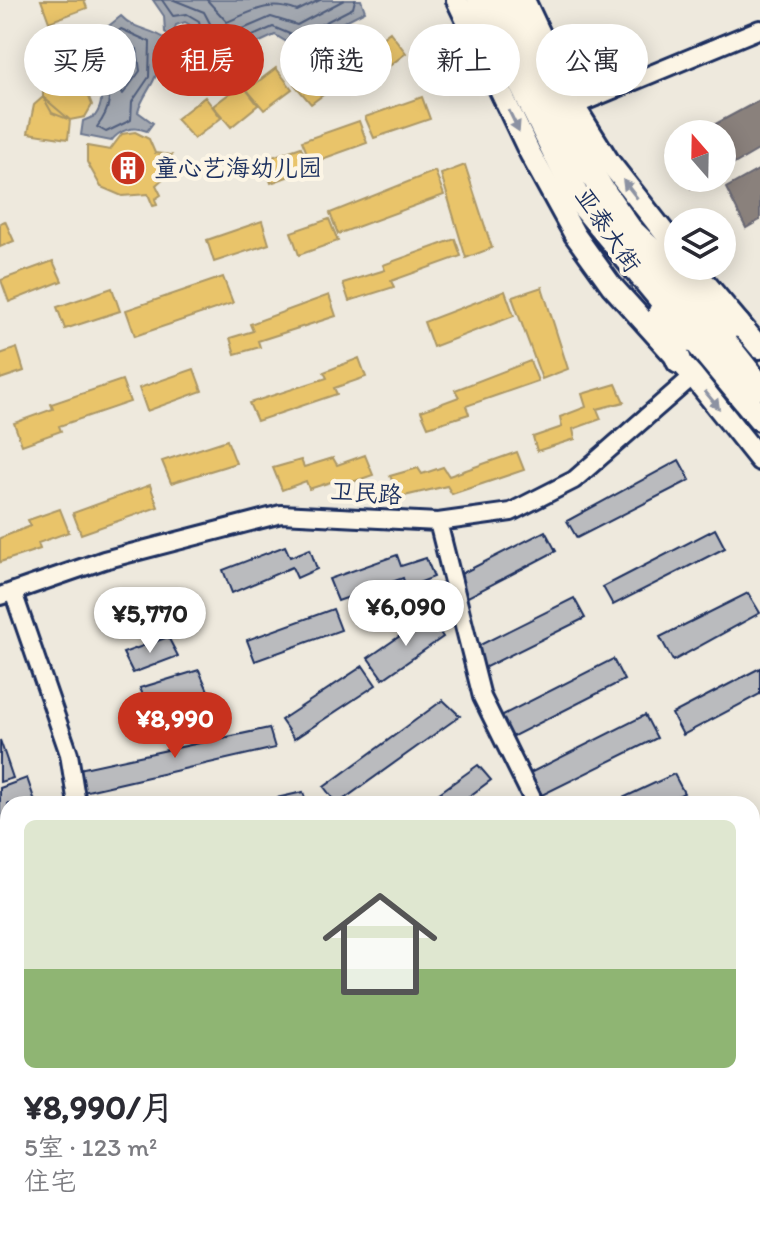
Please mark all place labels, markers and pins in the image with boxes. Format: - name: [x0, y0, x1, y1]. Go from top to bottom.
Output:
- building icon: 童心艺海幼儿园: [109, 149, 147, 187]
- place label: 童心艺海幼儿园: [154, 153, 322, 182]
- pin: ¥6,090: [341, 580, 471, 648]
- pin: ¥5,770: [85, 587, 215, 655]
- pin: ¥8,990: [110, 692, 240, 760]

